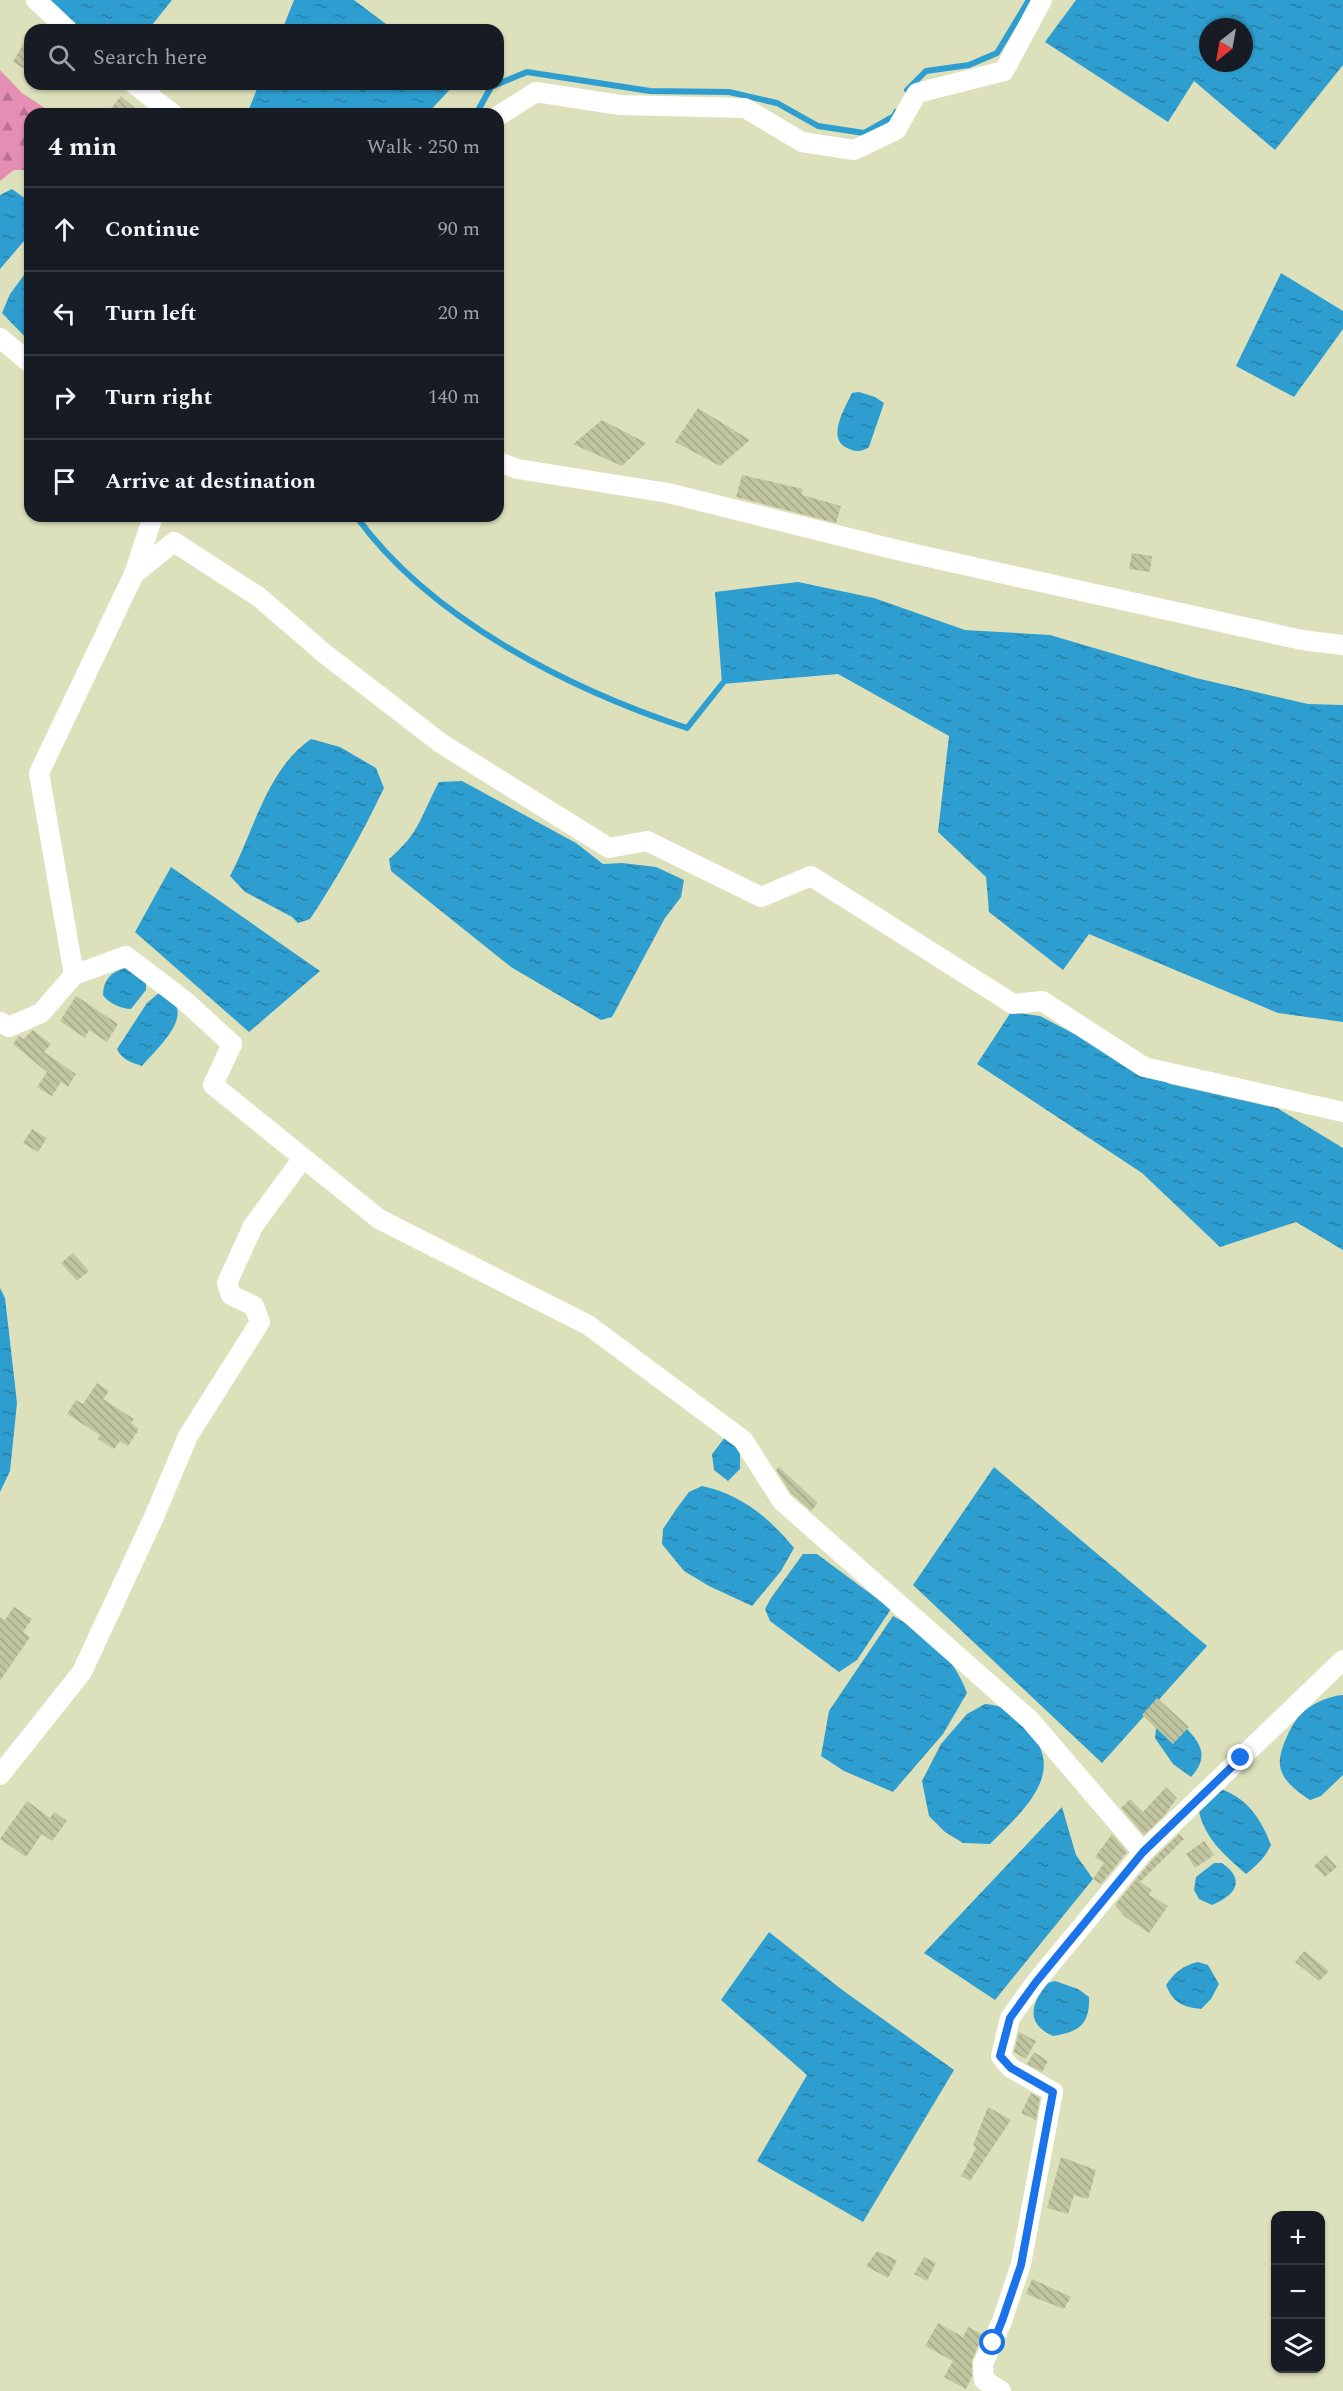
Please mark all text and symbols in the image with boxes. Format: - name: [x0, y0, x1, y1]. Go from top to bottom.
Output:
- north arrow: [1199, 18, 1253, 72]
- search box: [24, 24, 504, 90]
- icon: search: [45, 41, 78, 74]
- text: Search here: [93, 41, 207, 74]
- text: 4 min: [48, 127, 117, 167]
- text: Walk · 250 m: [367, 132, 480, 162]
- icon: ahead: [48, 213, 81, 246]
- text: Continue: [105, 213, 200, 246]
- text: 90 m: [438, 214, 480, 244]
- icon: left: [48, 297, 81, 330]
- text: Turn left: [105, 297, 197, 330]
- text: 20 m: [438, 298, 480, 328]
- icon: right: [48, 381, 81, 414]
- text: Turn right: [105, 381, 212, 414]
- text: 140 m: [428, 382, 480, 412]
- icon: arrive: [48, 465, 81, 498]
- text: Arrive at destination: [105, 465, 316, 498]
- route end: [1227, 1744, 1253, 1770]
- map controls: [1271, 2211, 1325, 2373]
- button: +: [1271, 2211, 1325, 2265]
- button: −: [1271, 2265, 1325, 2319]
- button: layers: [1271, 2319, 1325, 2373]
- route start: [979, 2329, 1005, 2355]

